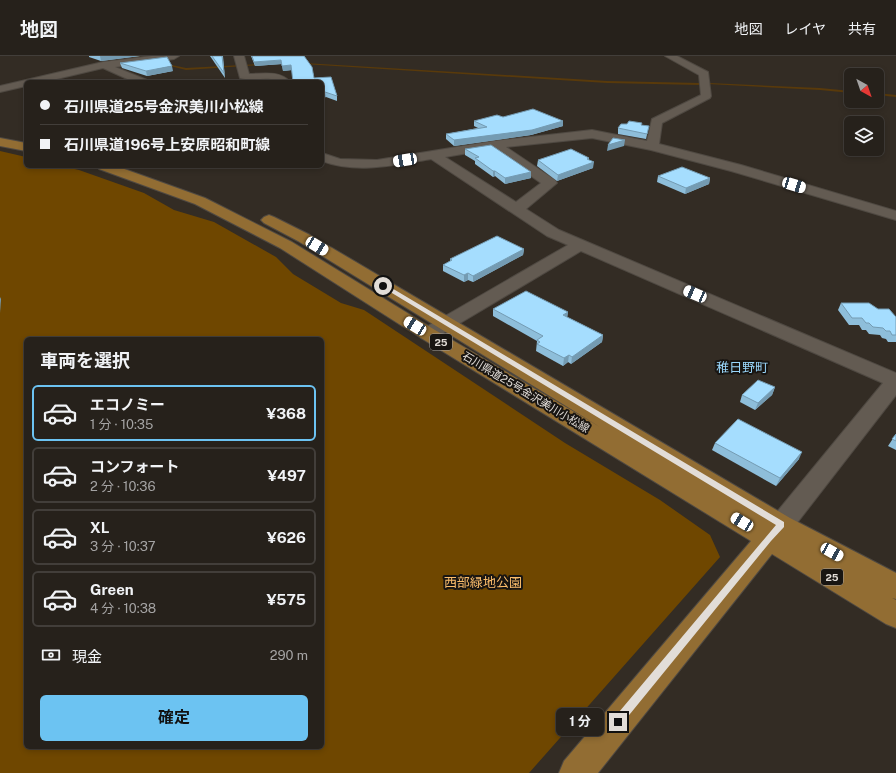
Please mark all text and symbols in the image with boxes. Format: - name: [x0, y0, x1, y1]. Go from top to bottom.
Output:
- text: 地図: [20, 18, 58, 40]
- text: 地図: [734, 21, 762, 37]
- text: レイヤ: [784, 21, 826, 37]
- text: 共有: [848, 21, 876, 37]
- north arrow: [844, 68, 884, 108]
- map controls: [844, 68, 884, 156]
- text: 石川県道25号金沢美川小松線: [64, 98, 264, 115]
- button: layers: [844, 116, 884, 156]
- text: 石川県道196号上安原昭和町線: [64, 136, 270, 153]
- car: [392, 152, 418, 168]
- car: [781, 176, 807, 194]
- car: [304, 235, 330, 257]
- route start: [374, 277, 392, 295]
- car: [682, 284, 708, 304]
- car: [402, 315, 428, 337]
- road number: 25: [430, 334, 452, 350]
- street label: 石川県道25号金沢美川小松線: [461, 349, 591, 435]
- text: 車両を選択: [40, 350, 130, 371]
- district label: 稚日野町: [716, 360, 768, 375]
- icon: car: [42, 395, 78, 431]
- text: エコノミー: [90, 396, 165, 413]
- text: ¥368: [266, 405, 306, 422]
- text: 1 分 · 10:35: [90, 417, 153, 432]
- icon: car: [42, 457, 78, 493]
- text: コンフォート: [90, 458, 180, 475]
- text: ¥497: [267, 467, 306, 484]
- text: 2 分 · 10:36: [90, 479, 156, 494]
- car: [729, 511, 755, 533]
- icon: car: [42, 519, 78, 555]
- text: XL: [90, 519, 109, 536]
- text: ¥626: [267, 529, 306, 546]
- text: 3 分 · 10:37: [90, 539, 156, 554]
- car: [819, 541, 845, 563]
- road number: 25: [821, 569, 843, 585]
- park label: 西部緑地公園: [444, 575, 522, 590]
- icon: car: [42, 581, 78, 617]
- text: Green: [90, 581, 134, 598]
- text: ¥575: [266, 591, 306, 608]
- text: 4 分 · 10:38: [90, 601, 156, 616]
- icon: cash: [40, 644, 62, 666]
- text: 現金: [72, 648, 102, 665]
- text: 290 m: [270, 648, 308, 663]
- button: 確定: [40, 695, 308, 741]
- callout: 1 分: [556, 708, 604, 736]
- route end: [609, 713, 627, 731]
- text: 1 分: [569, 714, 591, 729]

